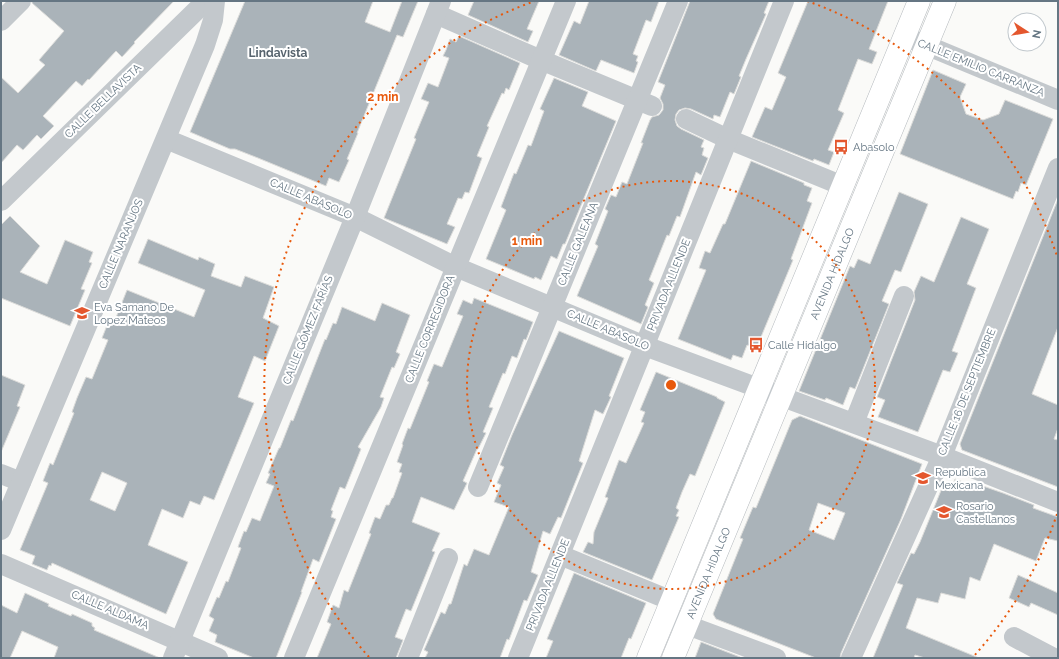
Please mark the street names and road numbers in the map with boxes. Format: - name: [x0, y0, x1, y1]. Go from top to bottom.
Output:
- street label: CALLE EMILIO CARRANZA: [916, 37, 1047, 100]
- street label: CALLE BELLAVISTA: [62, 61, 144, 141]
- street label: CALLE ABASOLO: [268, 176, 354, 222]
- street label: CALLE NARANJOS: [96, 197, 146, 291]
- street label: CALLE GALEANA: [555, 200, 601, 288]
- street label: AVENIDA HIDALGO: [807, 226, 857, 321]
- street label: PRIVADA ALLENDE: [645, 237, 694, 333]
- street label: CALLE GÓMEZ FARÍAS: [279, 273, 336, 386]
- street label: CALLE CORREGIDORA: [402, 273, 458, 385]
- street label: CALLE ABASOLO: [565, 307, 651, 353]
- street label: CALLE 16 DE SEPTIEMBRE: [936, 326, 999, 457]
- street label: AVENIDA HIDALGO: [683, 525, 733, 621]
- street label: PRIVADA ALLENDE: [524, 537, 573, 633]
- street label: CALLE ALDAMA: [69, 588, 151, 632]

